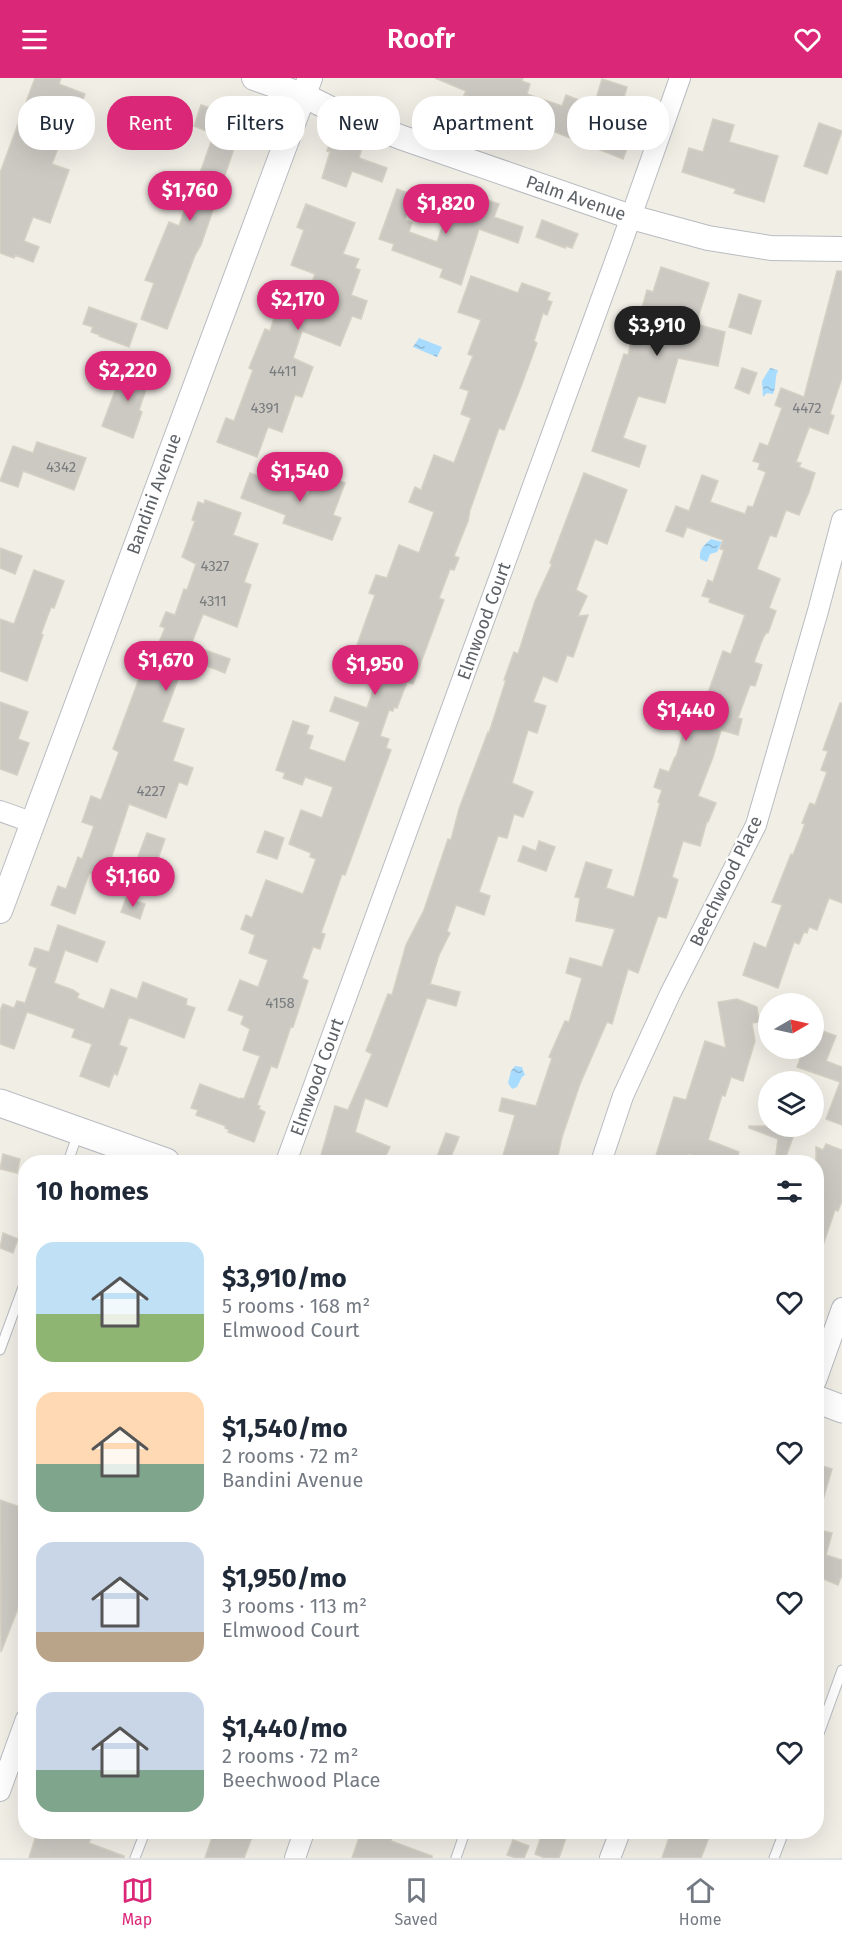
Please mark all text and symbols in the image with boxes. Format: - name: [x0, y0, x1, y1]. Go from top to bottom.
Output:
- icon: menu: [18, 23, 51, 56]
- text: Roofr: [387, 23, 455, 55]
- icon: heart: [791, 23, 824, 56]
- chip: Buy: [18, 96, 95, 150]
- chip: Rent: [107, 96, 193, 150]
- chip: Filters: [205, 96, 305, 150]
- chip: New: [317, 96, 400, 150]
- chip: Apartment: [412, 96, 555, 150]
- chip: House: [567, 96, 669, 150]
- pin: $1,760: [141, 171, 239, 222]
- street label: Palm Avenue: [523, 171, 629, 225]
- text: $1,760: [162, 178, 218, 202]
- pin: $1,820: [397, 184, 495, 235]
- text: $1,820: [417, 191, 475, 215]
- pin: $2,170: [249, 280, 347, 331]
- text: $2,170: [271, 287, 325, 311]
- pin: $3,910: [608, 306, 706, 357]
- text: $3,910: [628, 313, 686, 337]
- pin: $2,220: [79, 351, 177, 402]
- text: $2,220: [99, 358, 157, 382]
- house number: 4411: [269, 362, 297, 380]
- house number: 4391: [250, 399, 280, 417]
- house number: 4472: [792, 399, 822, 417]
- street label: Bandini Avenue: [122, 430, 186, 558]
- pin: $1,540: [251, 452, 349, 503]
- house number: 4342: [46, 458, 76, 476]
- text: $1,540: [271, 459, 329, 483]
- house number: 4327: [201, 557, 230, 575]
- street label: Elmwood Court: [452, 559, 516, 683]
- house number: 4311: [199, 592, 227, 610]
- pin: $1,670: [117, 641, 215, 692]
- pin: $1,950: [326, 645, 424, 696]
- text: $1,670: [138, 648, 194, 672]
- text: $1,950: [346, 652, 404, 676]
- pin: $1,440: [637, 691, 735, 742]
- text: $1,440: [657, 698, 715, 722]
- house number: 4227: [136, 782, 166, 800]
- street label: Beechwood Place: [685, 812, 767, 950]
- pin: $1,160: [84, 857, 182, 908]
- text: $1,160: [106, 864, 160, 888]
- north arrow: [758, 993, 824, 1059]
- map controls: [758, 993, 824, 1137]
- house number: 4158: [265, 994, 295, 1012]
- street label: Elmwood Court: [285, 1015, 349, 1139]
- button: layers: [758, 1071, 824, 1137]
- icon: filters: [773, 1175, 806, 1208]
- text: 10 homes: [36, 1176, 149, 1207]
- text: $3,910/mo: [222, 1263, 347, 1294]
- icon: home: [84, 1266, 156, 1338]
- icon: heart: [773, 1286, 806, 1319]
- text: 5 rooms · 168 m²: [222, 1294, 370, 1318]
- text: Elmwood Court: [222, 1318, 360, 1342]
- text: $1,540/mo: [222, 1413, 348, 1444]
- icon: home: [84, 1416, 156, 1488]
- icon: heart: [773, 1436, 806, 1469]
- text: 2 rooms · 72 m²: [222, 1444, 358, 1468]
- text: Bandini Avenue: [222, 1468, 363, 1492]
- text: $1,950/mo: [222, 1563, 347, 1594]
- icon: home: [84, 1566, 156, 1638]
- icon: heart: [773, 1586, 806, 1619]
- text: 3 rooms · 113 m²: [222, 1594, 367, 1618]
- text: Elmwood Court: [222, 1618, 360, 1642]
- text: $1,440/mo: [222, 1713, 348, 1744]
- icon: home: [84, 1716, 156, 1788]
- icon: heart: [773, 1736, 806, 1769]
- text: 2 rooms · 72 m²: [222, 1744, 358, 1768]
- text: Beechwood Place: [222, 1768, 380, 1792]
- tab: Map: [121, 1874, 154, 1929]
- tab: Saved: [395, 1874, 438, 1929]
- tab: Home: [679, 1874, 721, 1929]

